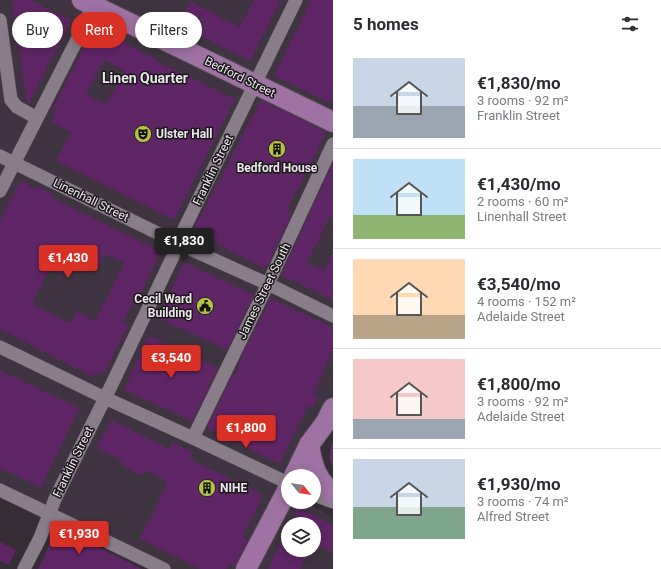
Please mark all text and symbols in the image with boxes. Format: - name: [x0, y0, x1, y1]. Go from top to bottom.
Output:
- chip: Buy: [12, 12, 63, 48]
- chip: Rent: [71, 12, 127, 48]
- chip: Filters: [135, 12, 202, 48]
- icon: filters: [619, 13, 641, 35]
- text: 5 homes: [353, 14, 419, 34]
- street label: Bedford Street: [202, 54, 278, 100]
- district label: Linen Quarter: [102, 70, 188, 86]
- text: €1,830/mo: [477, 73, 561, 93]
- icon: home: [385, 74, 433, 122]
- text: 3 rooms · 92 m²: [477, 93, 569, 108]
- text: Franklin Street: [477, 108, 560, 123]
- theatre icon: Ulster Hall: [133, 124, 153, 144]
- place label: Ulster Hall: [156, 127, 212, 141]
- street label: Franklin Street: [190, 132, 236, 208]
- building icon: Bedford House: [267, 139, 287, 159]
- place label: Bedford House: [237, 161, 318, 175]
- text: €1,430/mo: [477, 174, 561, 194]
- icon: home: [385, 175, 433, 223]
- street label: Linenhall Street: [51, 176, 131, 224]
- text: 2 rooms · 60 m²: [477, 194, 569, 209]
- text: Linenhall Street: [477, 209, 567, 224]
- pin: €1,830: [151, 228, 217, 262]
- text: €1,830: [164, 233, 204, 248]
- street label: James Street South: [235, 241, 293, 341]
- pin: €1,430: [35, 245, 101, 279]
- text: €1,430: [48, 250, 88, 265]
- text: €3,540/mo: [477, 274, 561, 294]
- icon: home: [385, 275, 433, 323]
- place label: Cecil Ward Building: [134, 292, 192, 320]
- text: 4 rooms · 152 m²: [477, 294, 576, 309]
- public building icon: Cecil Ward Building: [195, 296, 215, 316]
- text: Adelaide Street: [477, 309, 565, 324]
- pin: €3,540: [138, 345, 204, 379]
- text: €3,540: [151, 350, 191, 365]
- text: €1,800/mo: [477, 374, 561, 394]
- icon: home: [385, 375, 433, 423]
- text: 3 rooms · 92 m²: [477, 394, 569, 409]
- text: Adelaide Street: [477, 409, 565, 424]
- pin: €1,800: [213, 415, 279, 449]
- text: €1,800: [226, 420, 266, 435]
- street label: Franklin Street: [50, 424, 96, 500]
- north arrow: [281, 469, 321, 509]
- map controls: [281, 469, 321, 557]
- text: €1,930/mo: [477, 474, 561, 494]
- icon: home: [385, 475, 433, 523]
- building icon: NIHE: [197, 478, 217, 498]
- place label: NIHE: [220, 481, 247, 495]
- text: 3 rooms · 74 m²: [477, 494, 569, 509]
- text: Alfred Street: [477, 509, 549, 524]
- button: layers: [281, 517, 321, 557]
- pin: €1,930: [46, 521, 112, 555]
- text: €1,930: [59, 526, 99, 541]

